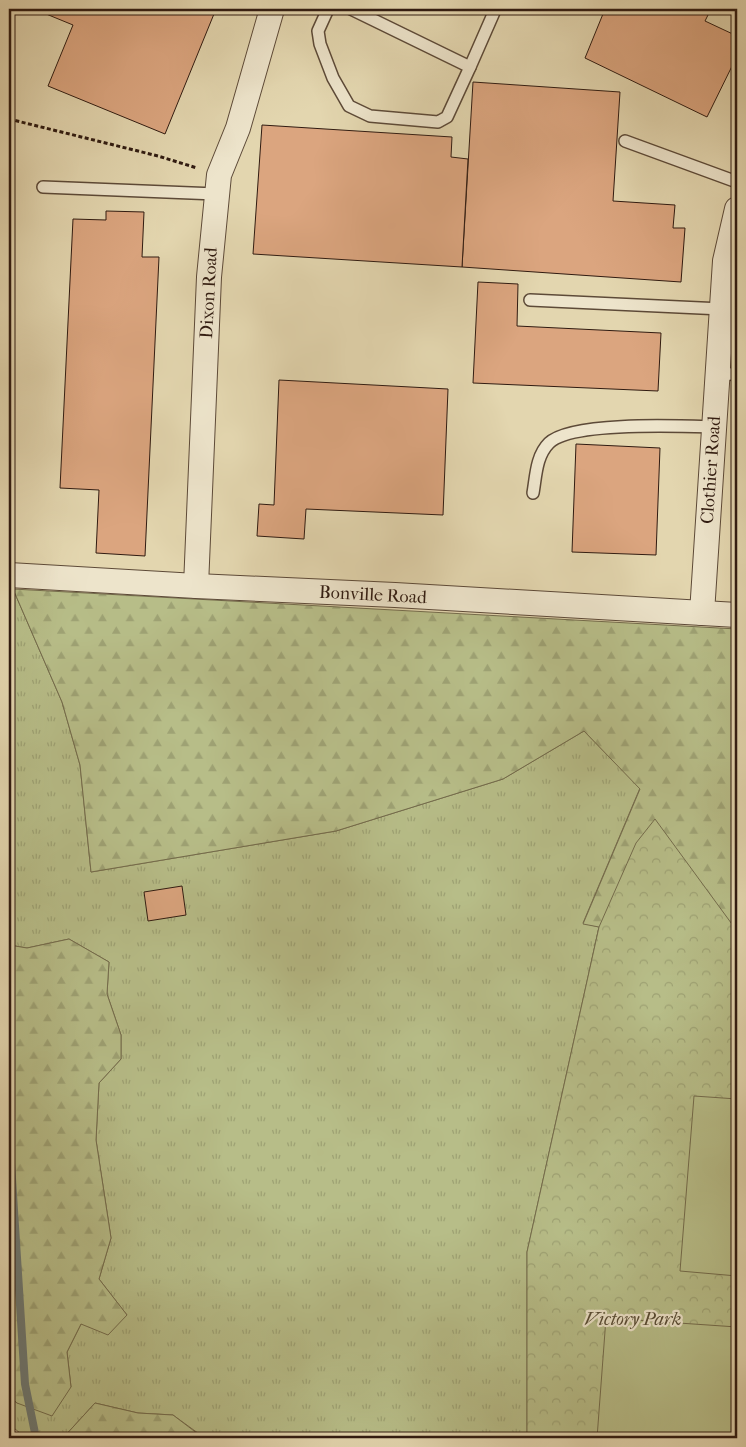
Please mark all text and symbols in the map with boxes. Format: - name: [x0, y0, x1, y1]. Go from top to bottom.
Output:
- street label: Dixon Road: [196, 247, 222, 339]
- street label: Clothier Road: [697, 415, 725, 525]
- street label: Bonville Road: [319, 582, 428, 608]
- park label: Victory Park: [585, 1309, 681, 1330]

